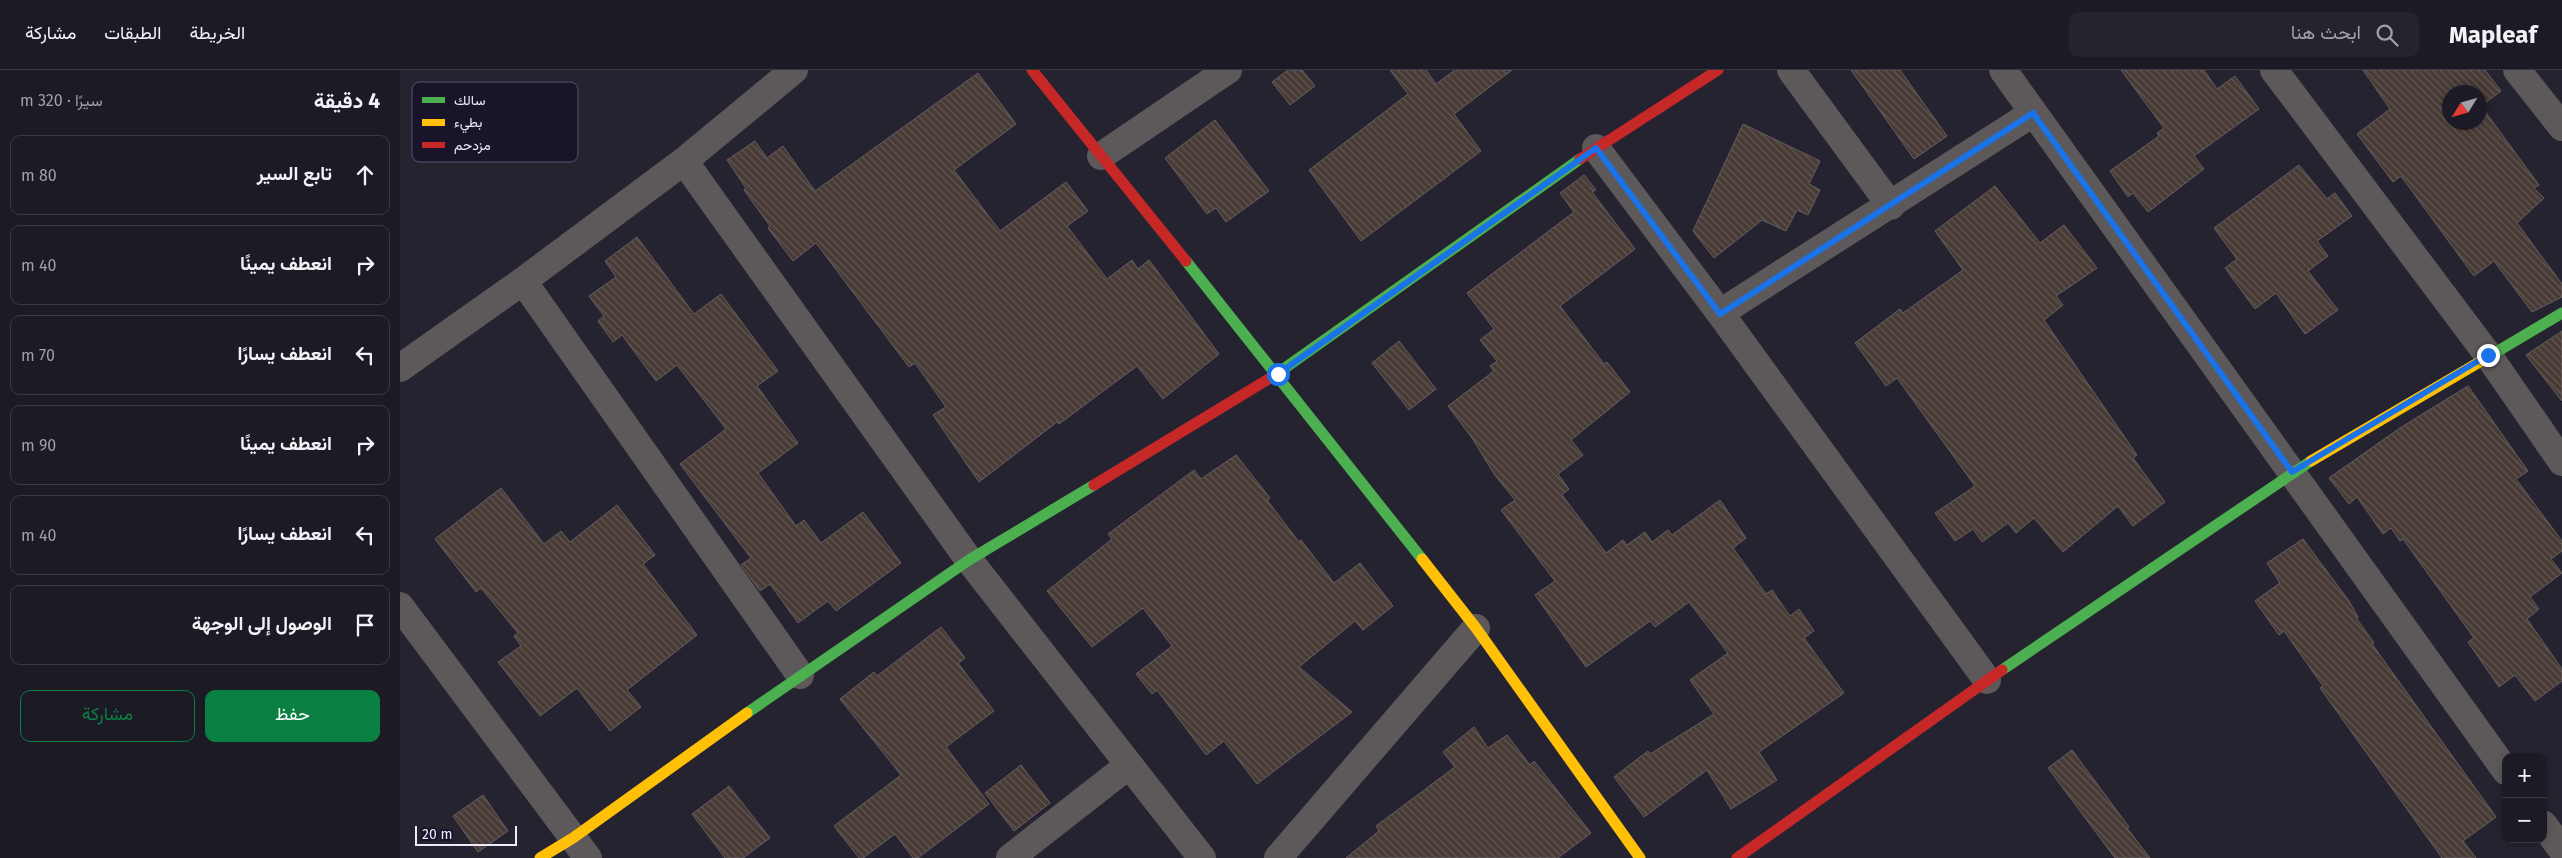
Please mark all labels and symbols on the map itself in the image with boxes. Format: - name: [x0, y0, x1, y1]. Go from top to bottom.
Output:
- legend: [412, 82, 578, 162]
- north arrow: [2442, 85, 2487, 130]
- text: سالك: [454, 92, 485, 109]
- text: بطيء: [454, 114, 482, 134]
- text: مزدحم: [454, 137, 491, 154]
- route end: [2477, 344, 2500, 367]
- route start: [1267, 363, 1290, 386]
- scale bar: [415, 823, 518, 846]

